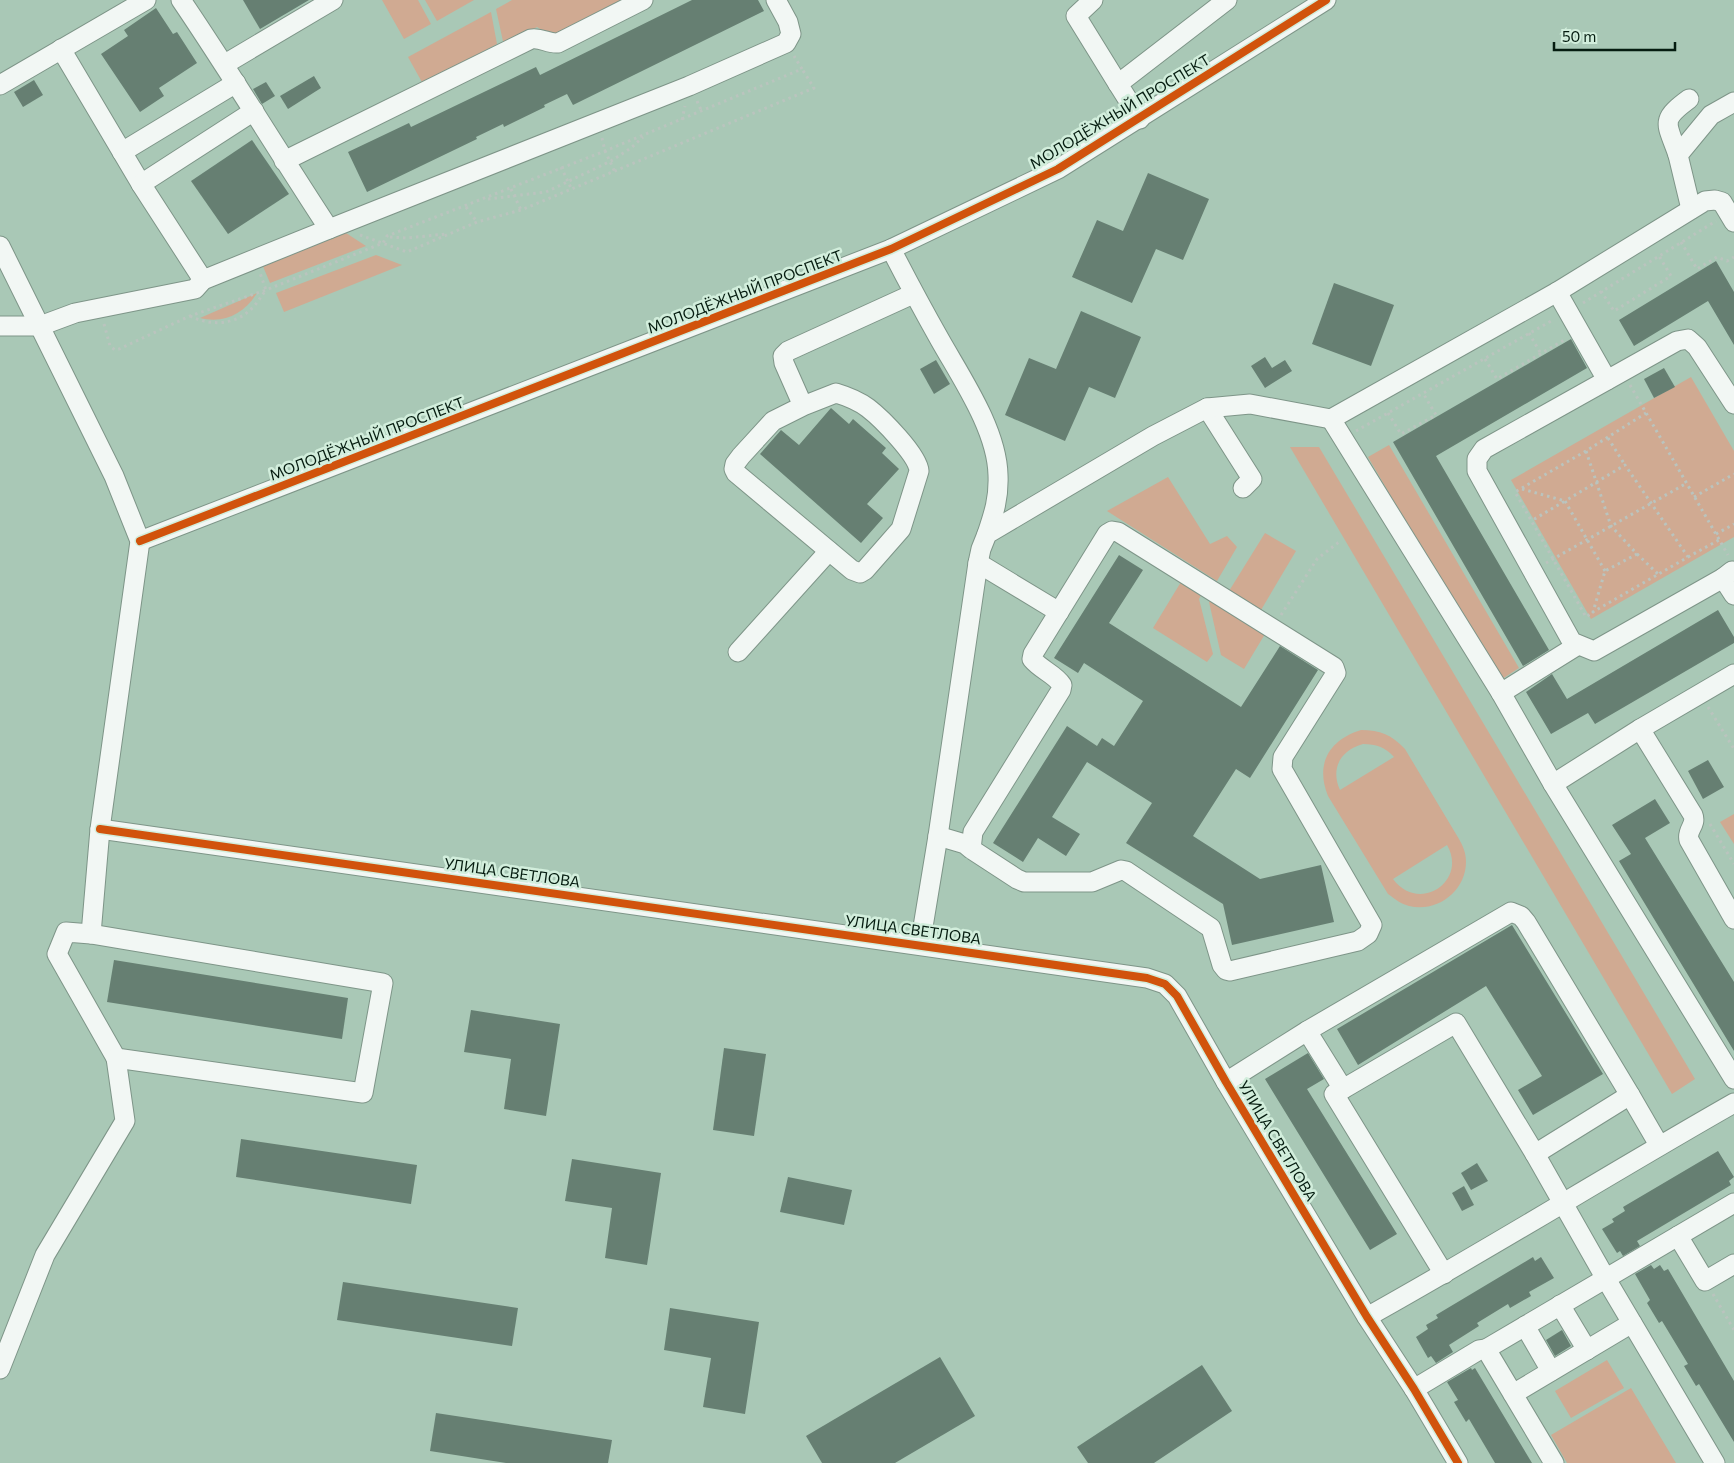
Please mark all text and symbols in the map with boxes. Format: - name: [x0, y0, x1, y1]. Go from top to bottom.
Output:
- scale bar: [1554, 20, 1675, 52]
- text: 50 m: [1562, 27, 1596, 45]
- street label: МОЛОДЁЖНЫЙ ПРОСПЕКТ: [1026, 50, 1213, 172]
- street label: МОЛОДЁЖНЫЙ ПРОСПЕКТ: [645, 245, 845, 337]
- street label: МОЛОДЁЖНЫЙ ПРОСПЕКТ: [267, 392, 467, 484]
- street label: УЛИЦА СВЕТЛОВА: [443, 854, 581, 890]
- street label: УЛИЦА СВЕТЛОВА: [844, 911, 982, 947]
- street label: УЛИЦА СВЕТЛОВА: [1235, 1077, 1321, 1204]

